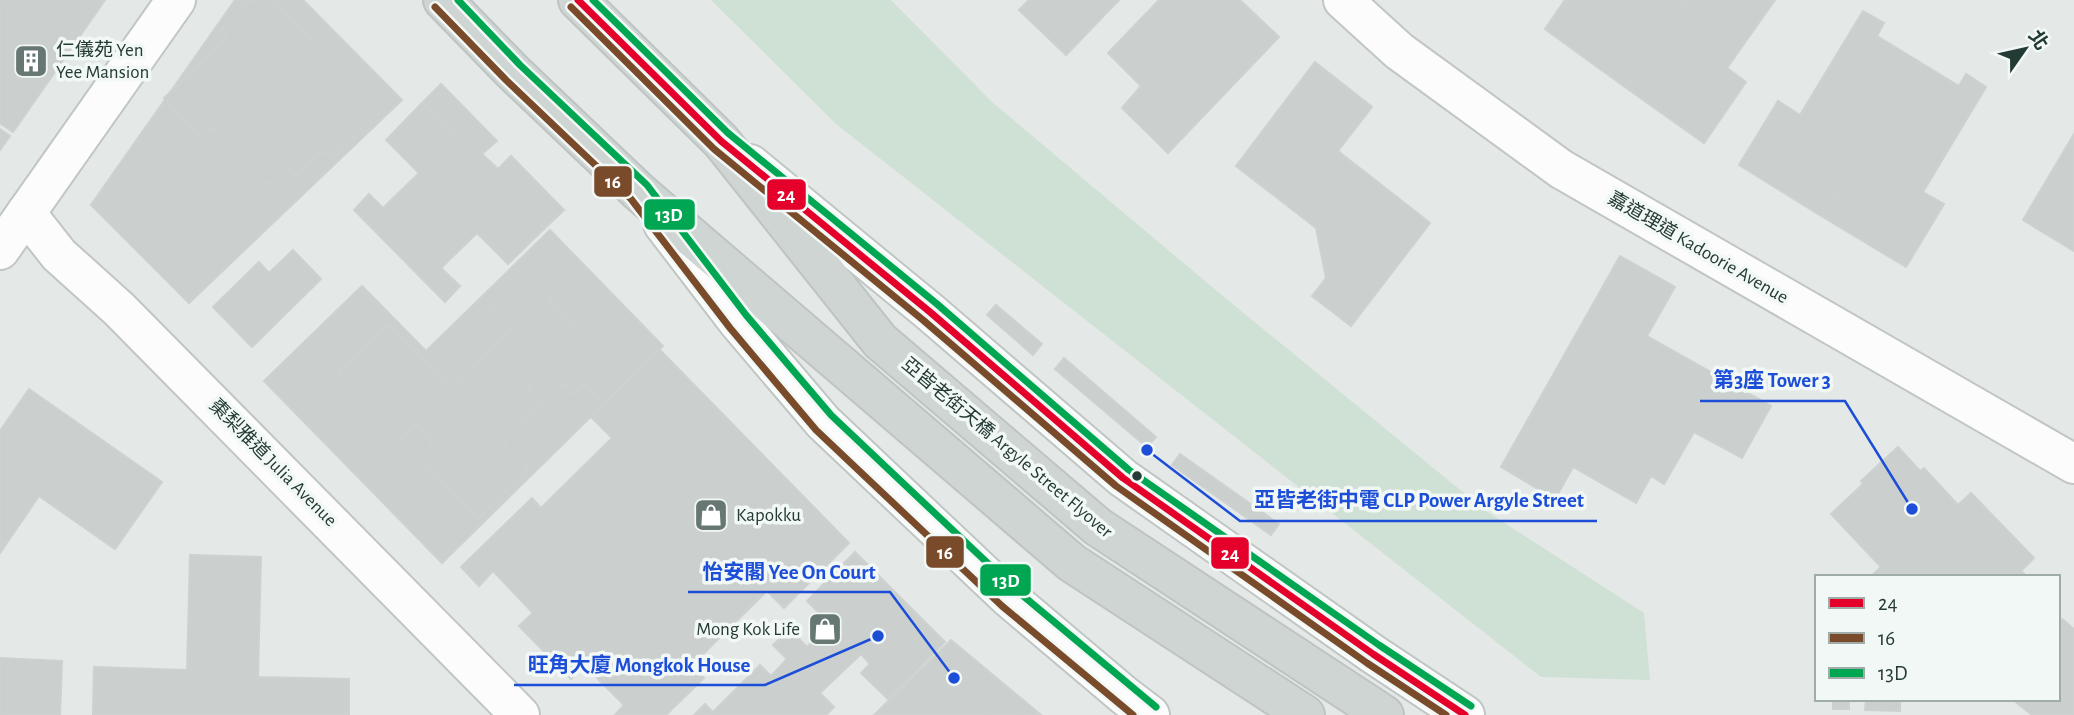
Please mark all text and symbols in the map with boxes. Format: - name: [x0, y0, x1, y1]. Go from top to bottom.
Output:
- north arrow: [1990, 14, 2060, 84]
- text: 北: [2025, 27, 2052, 54]
- place label: 仁儀苑 Yen Yee Mansion: [56, 40, 149, 82]
- building icon: 仁儀苑 Yen Yee Mansion: [12, 42, 50, 80]
- line badge: 16: [593, 165, 633, 198]
- text: 16: [605, 173, 621, 192]
- line badge: 24: [766, 178, 807, 211]
- text: 24: [777, 186, 796, 205]
- street label: 嘉道理道 Kadoorie Avenue: [1605, 188, 1792, 307]
- line badge: 13D: [643, 198, 696, 231]
- text: 13D: [655, 206, 683, 225]
- street label: 亞皆老街天橋 Argyle Street Flyover: [898, 353, 1117, 542]
- callout: 第3座 Tower 3: [1700, 359, 1845, 401]
- text: 第3座 Tower 3: [1713, 368, 1831, 391]
- street label: 棗梨雅道 Julia Avenue: [206, 394, 342, 530]
- unlabelled marker: [1130, 469, 1144, 483]
- callout: 亞皆老街中電 CLP Power Argyle Street: [1240, 479, 1597, 521]
- text: 亞皆老街中電 CLP Power Argyle Street: [1254, 489, 1584, 511]
- shop icon: Kapokku: [692, 496, 730, 534]
- place label: Kapokku: [736, 506, 801, 525]
- line badge: 16: [925, 535, 965, 569]
- line badge: 24: [1210, 536, 1250, 570]
- text: 16: [937, 544, 953, 563]
- text: 24: [1221, 545, 1240, 564]
- callout: 怡安閣 Yee On Court: [688, 550, 890, 592]
- text: 怡安閣 Yee On Court: [702, 561, 876, 583]
- line badge: 13D: [979, 563, 1032, 597]
- text: 13D: [992, 572, 1020, 591]
- legend: [1815, 575, 2060, 701]
- text: 24: [1878, 593, 1898, 614]
- shop icon: Mong Kok Life: [806, 610, 844, 648]
- place label: Mong Kok Life: [696, 620, 800, 639]
- text: 16: [1878, 628, 1895, 649]
- callout: 旺角大廈 Mongkok House: [514, 643, 765, 685]
- text: 旺角大廈 Mongkok House: [528, 653, 751, 676]
- text: 13D: [1878, 663, 1907, 684]

